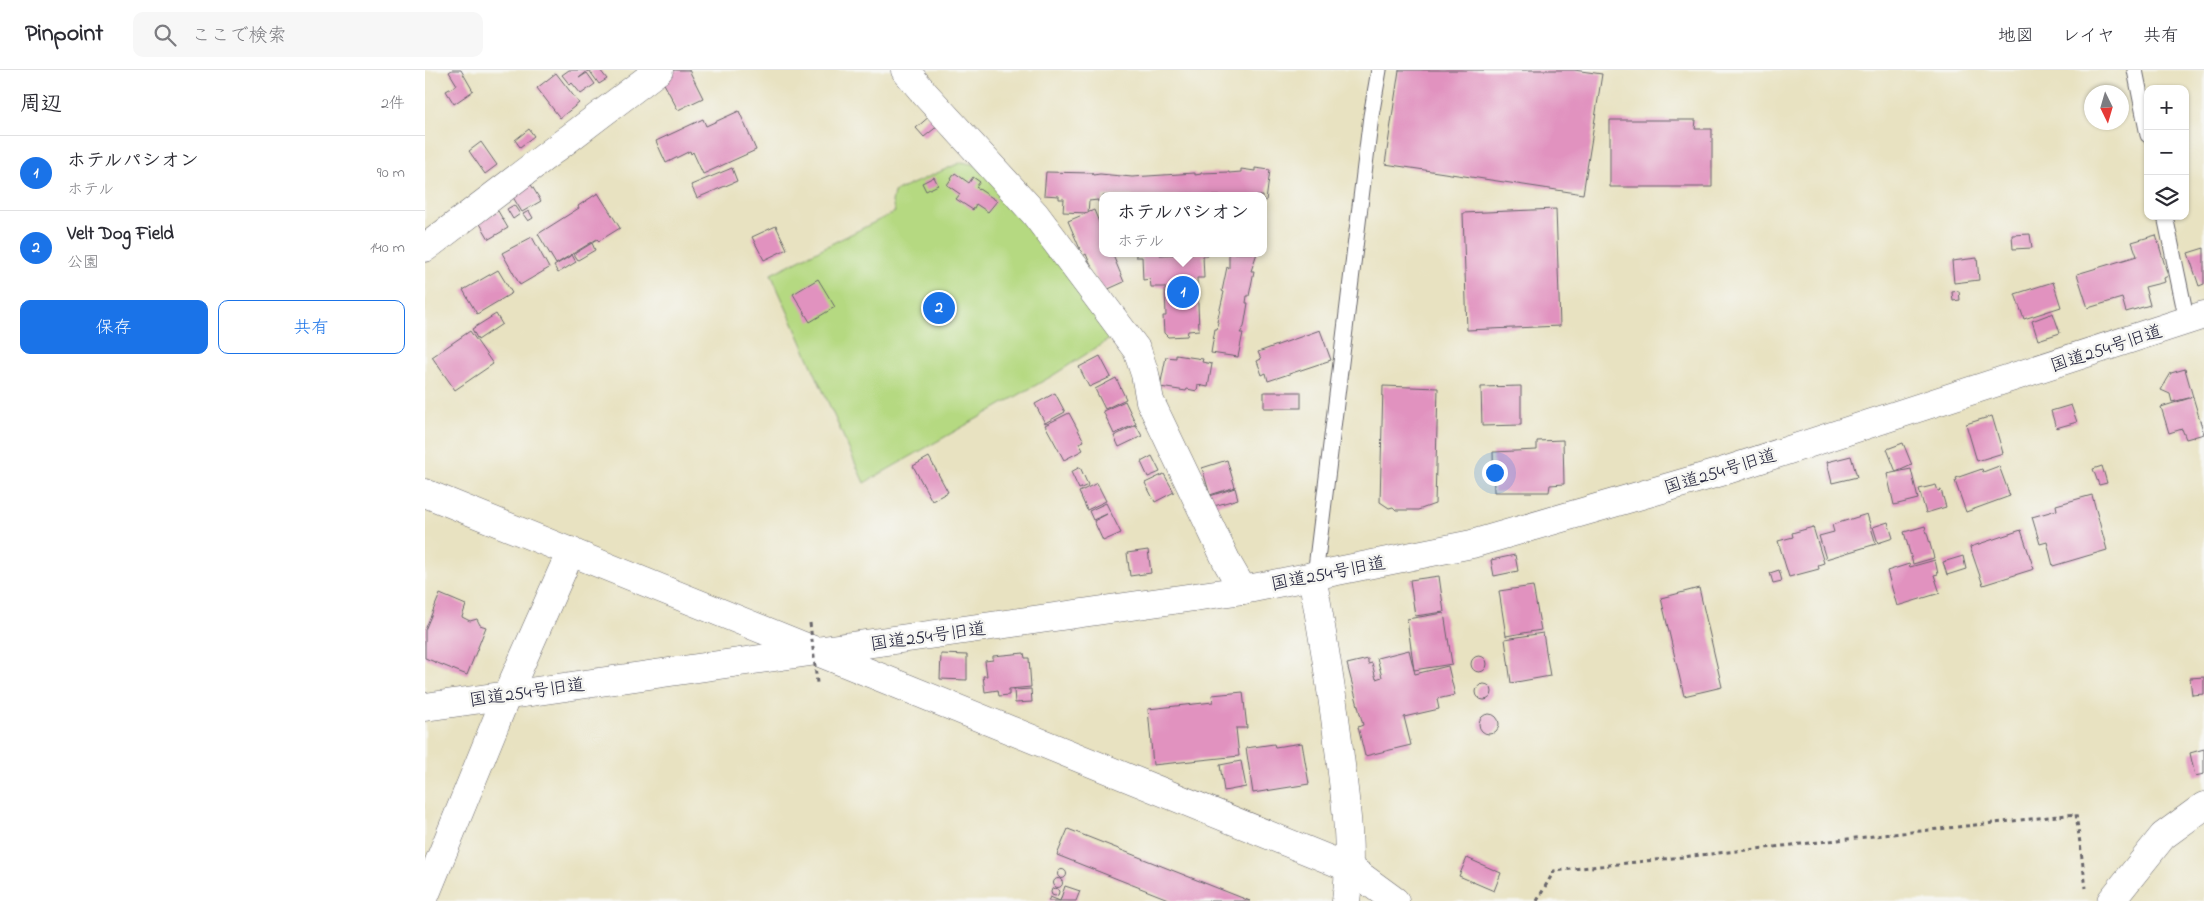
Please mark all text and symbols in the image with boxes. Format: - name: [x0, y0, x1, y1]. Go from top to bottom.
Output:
- search box: [133, 12, 483, 57]
- text: Pinpoint: [25, 17, 103, 52]
- icon: search: [151, 21, 179, 49]
- text: ここで検索: [191, 23, 286, 50]
- text: 地図: [1998, 24, 2034, 50]
- text: レイヤ: [2062, 24, 2115, 50]
- text: 共有: [2143, 24, 2179, 50]
- north arrow: [2084, 85, 2129, 130]
- map controls: [2144, 85, 2189, 220]
- button: +: [2144, 85, 2189, 130]
- text: 周辺: [20, 90, 62, 120]
- text: 2件: [381, 92, 405, 116]
- button: −: [2144, 130, 2189, 175]
- text: ホテルパシオン: [67, 148, 199, 175]
- text: 1: [33, 161, 39, 185]
- text: 90 m: [377, 161, 405, 185]
- button: layers: [2144, 175, 2189, 220]
- text: ホテル: [67, 178, 114, 202]
- popup: [1099, 192, 1267, 257]
- text: ホテルパシオン: [1117, 200, 1249, 227]
- text: Velt Dog Field: [67, 221, 174, 248]
- text: ホテル: [1117, 230, 1164, 254]
- text: 2: [32, 236, 40, 260]
- text: 140 m: [370, 236, 405, 260]
- text: 公園: [67, 251, 99, 275]
- pin: 1: [1167, 273, 1199, 311]
- pin: 2: [923, 289, 955, 327]
- button: 保存: [20, 300, 208, 354]
- button: 共有: [218, 300, 405, 354]
- street label: 国道254号旧道: [2047, 320, 2166, 380]
- street label: 国道254号旧道: [1661, 443, 1780, 502]
- your location: [1482, 460, 1508, 486]
- street label: 国道254号旧道: [1269, 551, 1388, 599]
- street label: 国道254号旧道: [869, 617, 988, 659]
- street label: 国道254号旧道: [468, 673, 587, 715]

